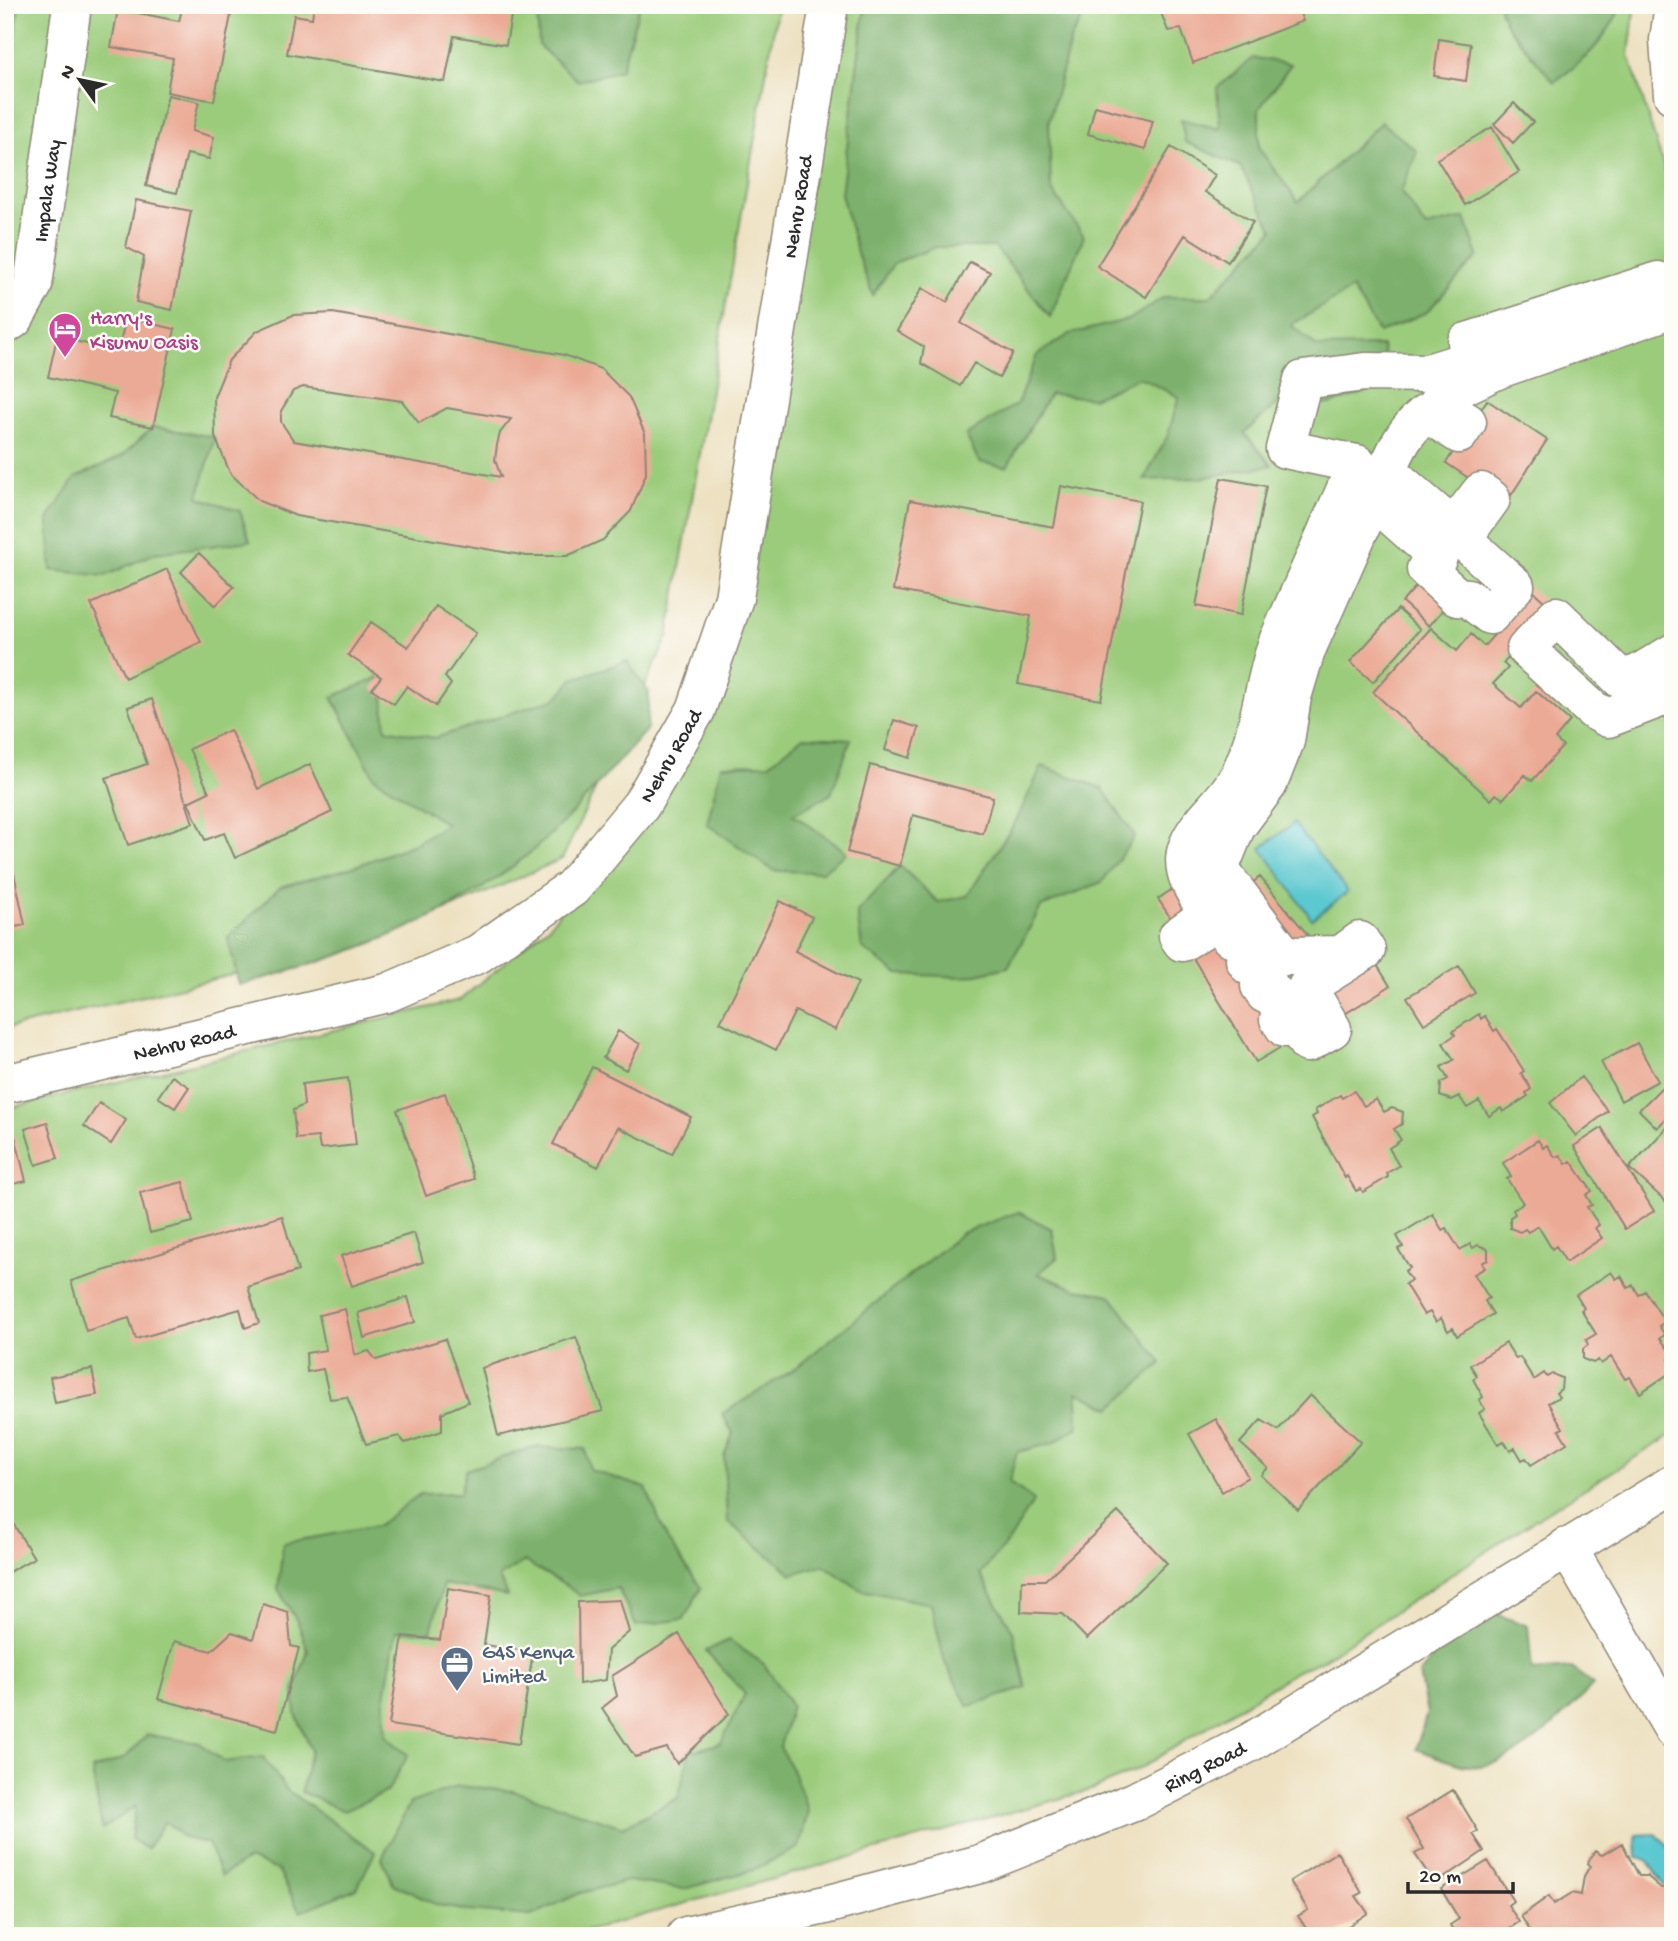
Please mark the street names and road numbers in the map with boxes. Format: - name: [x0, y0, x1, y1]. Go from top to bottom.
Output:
- street label: Impala Way: [30, 138, 69, 244]
- street label: Nehru Road: [780, 152, 821, 260]
- street label: Nehru Road: [636, 704, 711, 808]
- street label: Nehru Road: [131, 1020, 240, 1069]
- street label: Ring Road: [1161, 1737, 1253, 1800]

